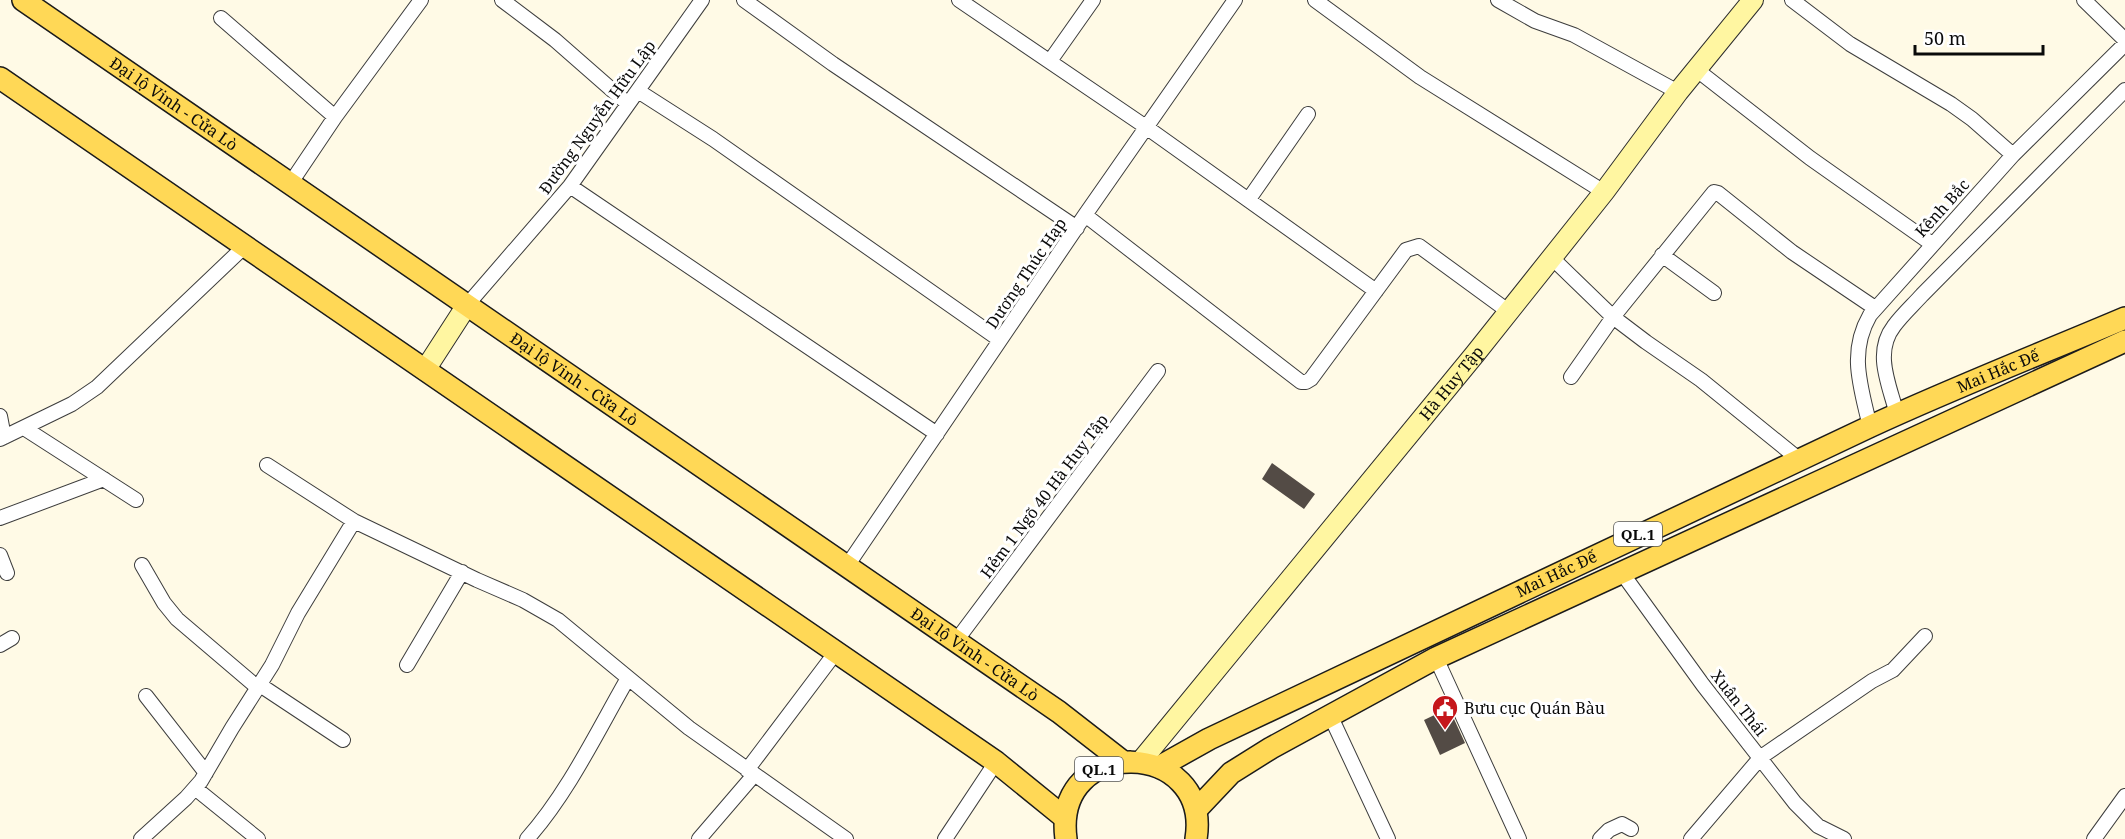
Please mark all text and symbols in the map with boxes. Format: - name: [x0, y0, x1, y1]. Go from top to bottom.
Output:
- scale bar: [1915, 18, 2042, 56]
- text: 50 m: [1924, 26, 1966, 50]
- street label: Đường Nguyễn Hữu Lập: [534, 36, 660, 198]
- street label: Đại lộ Vinh - Cửa Lò: [105, 52, 242, 156]
- street label: Kênh Bắc: [1910, 174, 1974, 242]
- street label: Dương Thúc Hạp: [981, 213, 1071, 333]
- street label: Đại lộ Vinh - Cửa Lò: [506, 327, 643, 431]
- street label: Hà Huy Tập: [1414, 341, 1488, 425]
- street label: Mai Hắc Đế: [1953, 344, 2043, 398]
- street label: Hẻm 1 Ngõ 40 Hà Huy Tập: [975, 410, 1113, 582]
- road number: QL.1: [1614, 522, 1662, 546]
- street label: Mai Hắc Đế: [1512, 545, 1601, 602]
- street label: Đại lộ Vinh - Cửa Lò: [906, 602, 1043, 706]
- street label: Xuân Thái: [1706, 665, 1772, 741]
- public building icon: Bưu cục Quán Bàu: [1430, 693, 1460, 731]
- place label: Bưu cục Quán Bàu: [1464, 697, 1605, 719]
- road number: QL.1: [1075, 757, 1123, 781]

